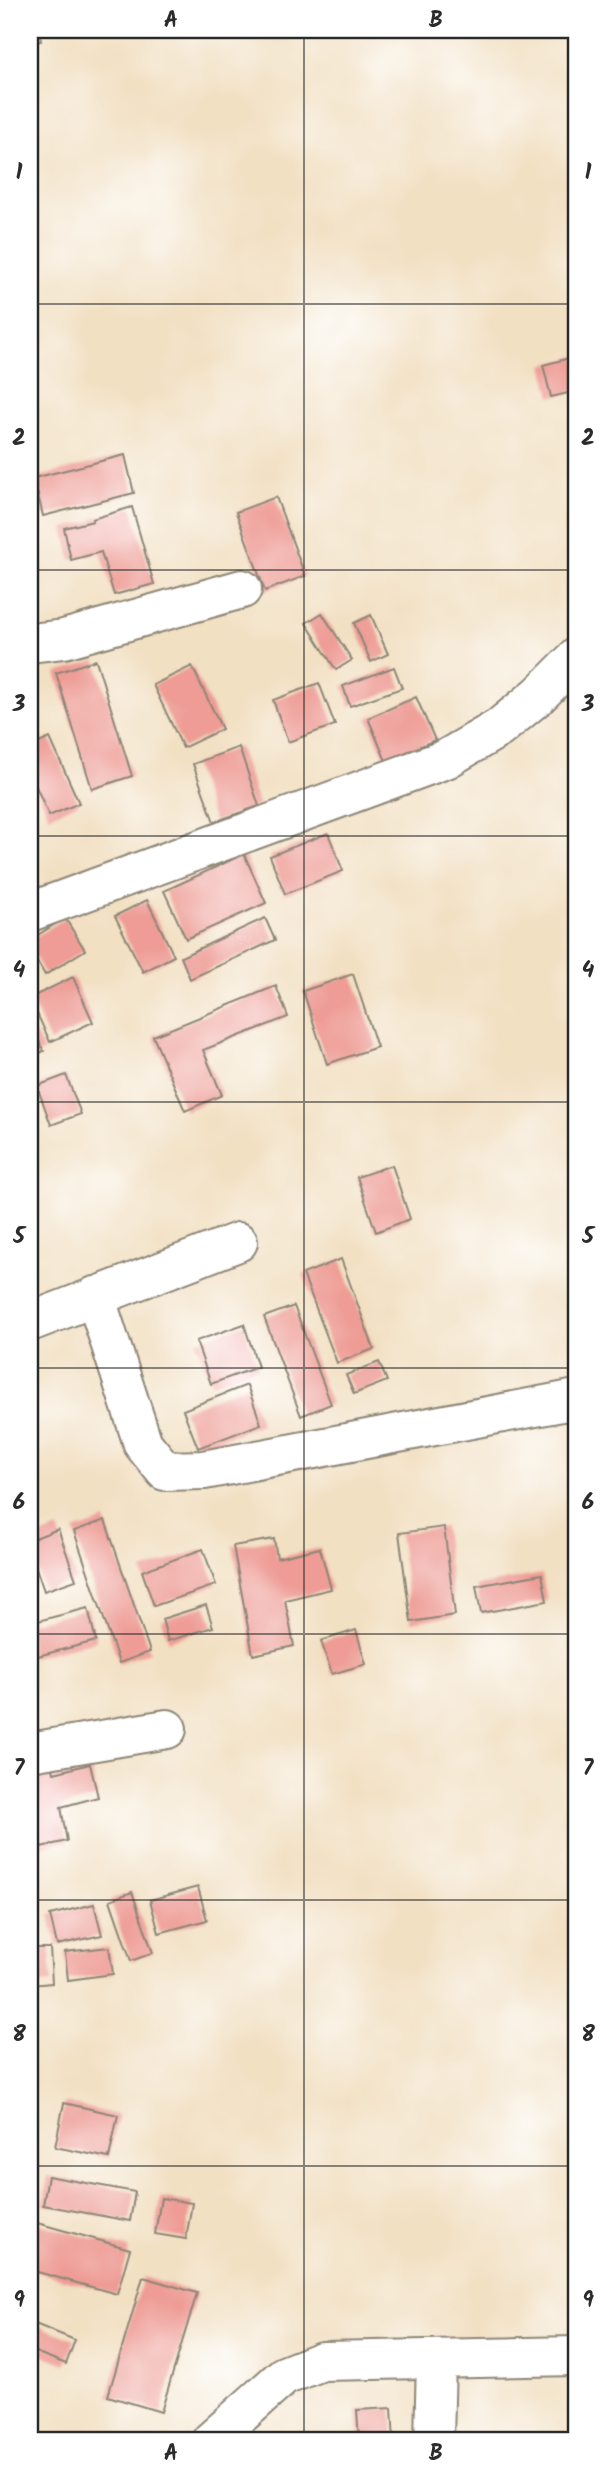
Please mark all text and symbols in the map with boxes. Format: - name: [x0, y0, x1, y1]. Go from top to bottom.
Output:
- text: A: [164, 3, 178, 39]
- text: B: [429, 3, 443, 39]
- text: 1: [16, 155, 23, 191]
- text: 1: [585, 155, 592, 191]
- text: 2: [12, 421, 26, 457]
- text: 2: [581, 421, 595, 457]
- text: 3: [12, 687, 26, 723]
- text: 3: [581, 687, 595, 723]
- text: 4: [13, 953, 26, 989]
- text: 4: [582, 953, 595, 989]
- text: 5: [12, 1219, 27, 1255]
- text: 5: [581, 1219, 596, 1255]
- text: 6: [13, 1485, 25, 1521]
- text: 6: [582, 1485, 594, 1521]
- text: 7: [14, 1751, 26, 1787]
- text: 7: [583, 1751, 595, 1787]
- text: 8: [12, 2017, 26, 2053]
- text: 8: [581, 2017, 595, 2053]
- text: 9: [13, 2283, 25, 2319]
- text: 9: [582, 2283, 594, 2319]
- text: A: [164, 2436, 178, 2471]
- text: B: [429, 2436, 443, 2471]

